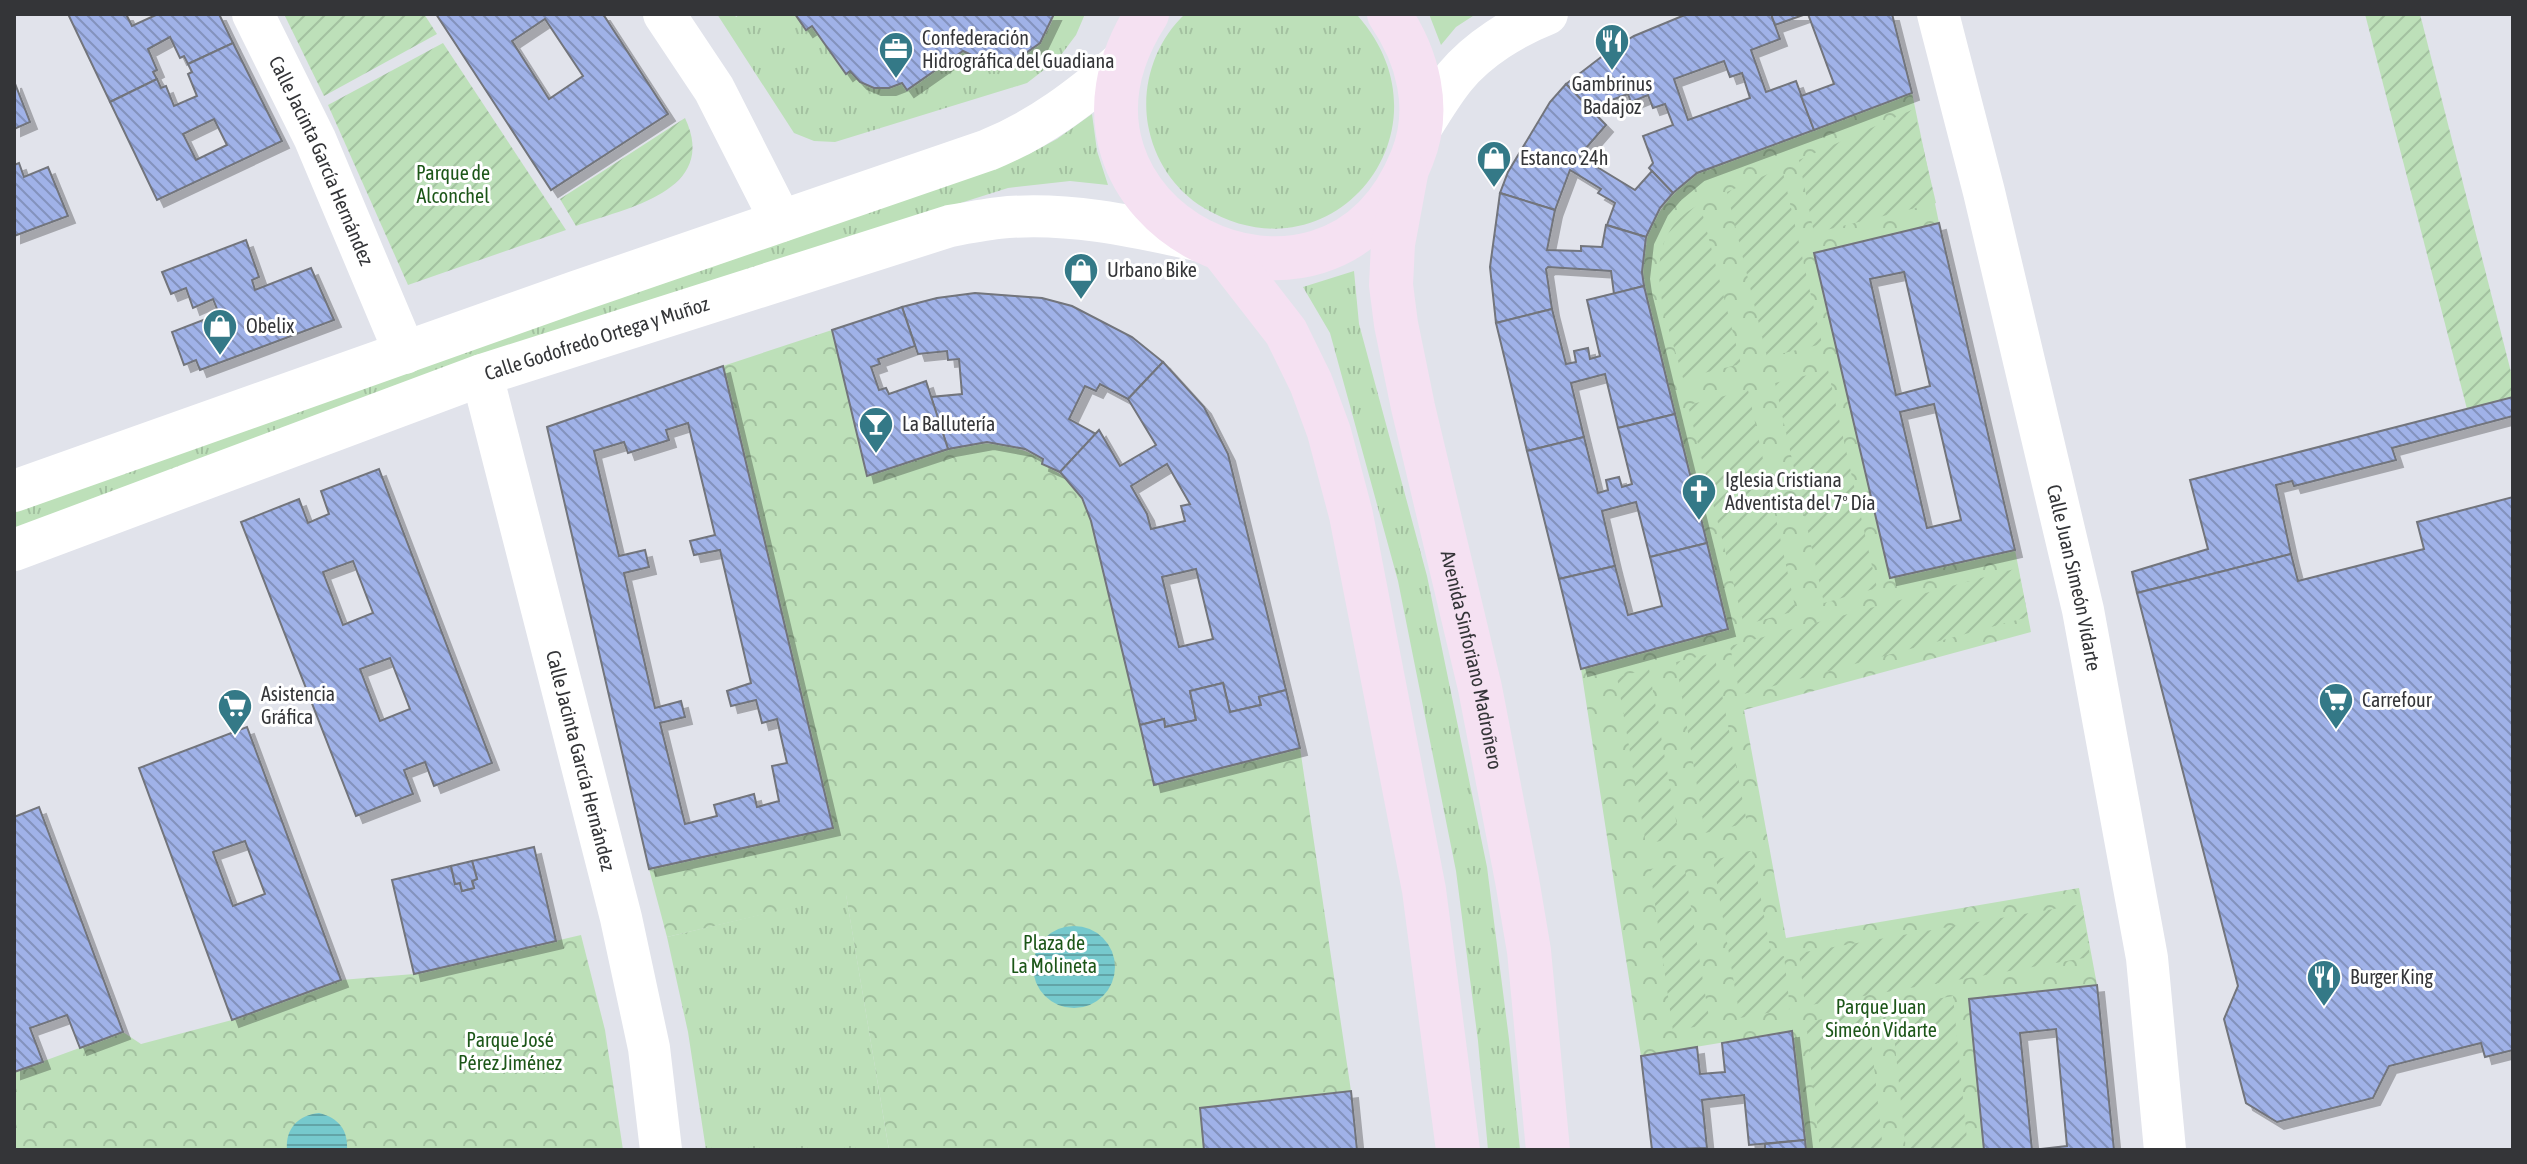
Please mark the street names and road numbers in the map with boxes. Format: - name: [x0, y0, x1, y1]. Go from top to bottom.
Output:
- street label: Calle Jacinta García Hernández: [265, 52, 379, 269]
- street label: Calle Godofredo Ortega y Muñoz: [482, 292, 712, 384]
- street label: Calle Juan Simeón Vidarte: [2043, 482, 2106, 673]
- street label: Avenida Sinforiano Madroñero: [1437, 548, 1507, 771]
- street label: Calle Jacinta García Hernández: [542, 648, 620, 873]

